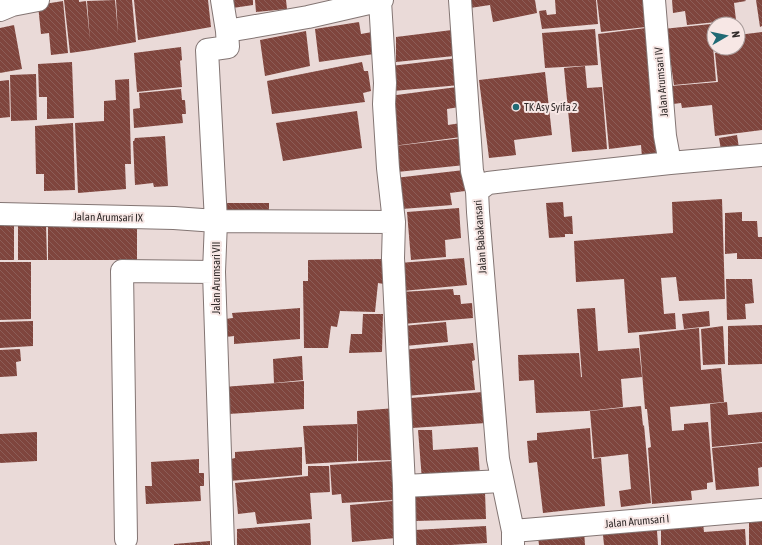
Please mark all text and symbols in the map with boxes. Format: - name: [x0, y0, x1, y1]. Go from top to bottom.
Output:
- north arrow: [706, 16, 746, 56]
- text: N: [729, 30, 742, 39]
- street label: Jalan Arumsari IV: [652, 46, 670, 117]
- place label: TK Asy Syifa 2: [524, 101, 577, 113]
- marker: TK Asy Syifa 2: [511, 102, 521, 112]
- street label: Jalan Babakansari: [471, 200, 489, 274]
- street label: Jalan Arumsari IX: [73, 210, 143, 224]
- street label: Jalan Arumsari VII: [210, 242, 222, 314]
- street label: Jalan Arumsari I: [604, 512, 670, 530]

